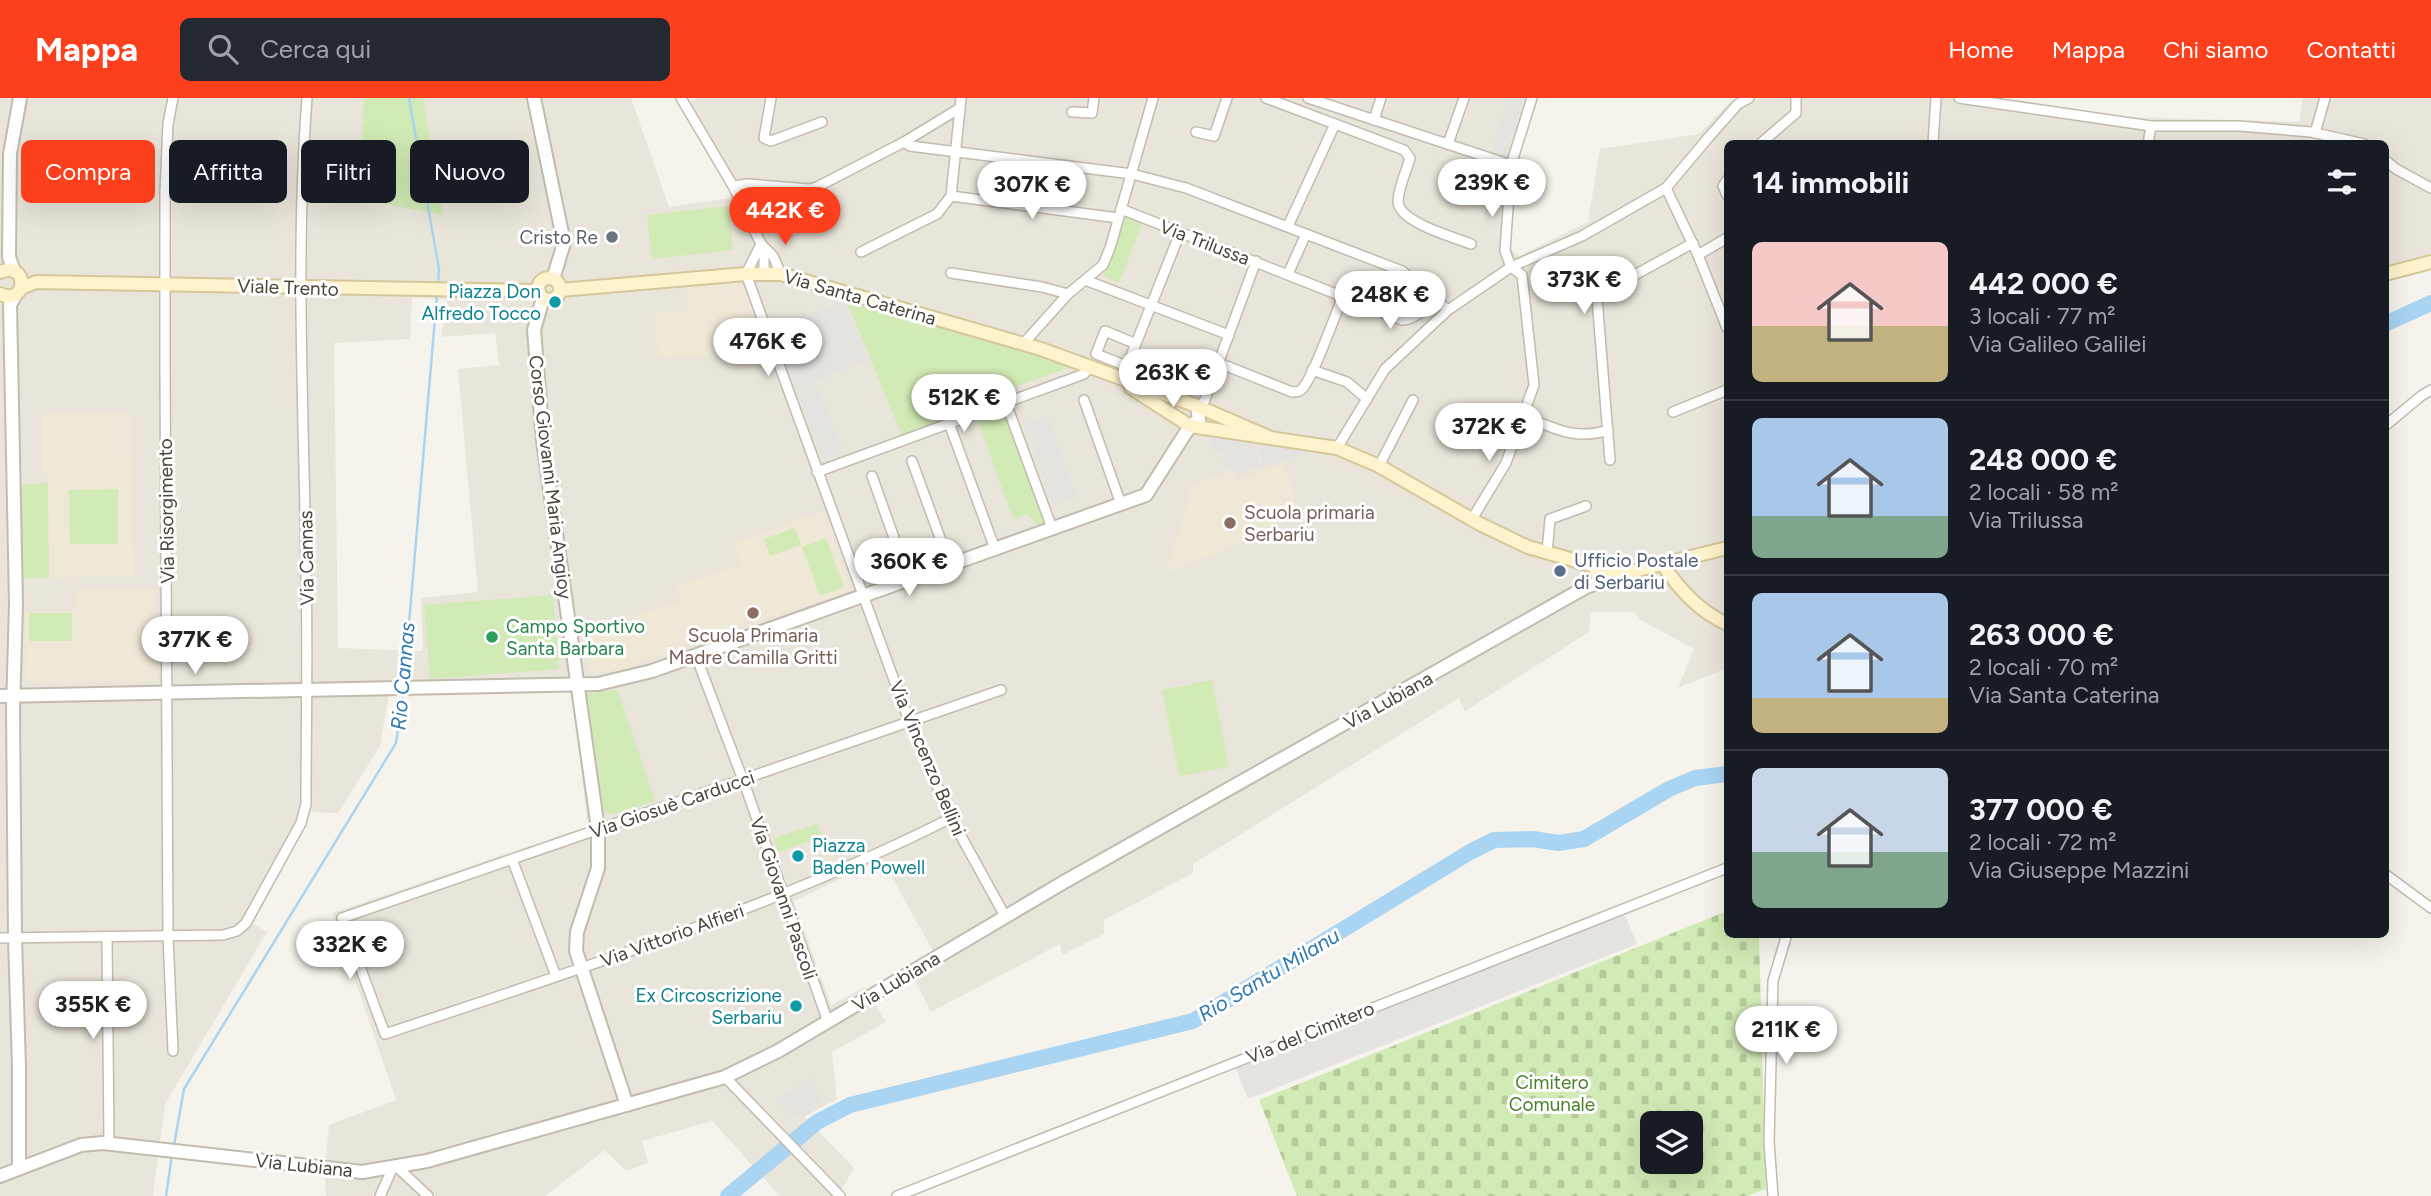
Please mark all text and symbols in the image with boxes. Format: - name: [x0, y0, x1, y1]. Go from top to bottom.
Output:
- search box: [180, 18, 670, 81]
- text: Mappa: [35, 30, 138, 69]
- icon: search: [204, 30, 242, 68]
- text: Cerca qui: [260, 33, 371, 65]
- text: Home: [1948, 35, 2014, 64]
- text: Mappa: [2052, 35, 2125, 64]
- text: Chi siamo: [2163, 35, 2268, 64]
- text: Contatti: [2306, 35, 2396, 64]
- chip: Compra: [21, 140, 155, 203]
- chip: Affitta: [169, 140, 287, 203]
- chip: Filtri: [301, 140, 396, 203]
- chip: Nuovo: [410, 140, 529, 203]
- pin: 239K €: [1435, 159, 1549, 219]
- pin: 307K €: [975, 162, 1089, 221]
- icon: filters: [2323, 163, 2361, 201]
- text: 14 immobili: [1752, 164, 1909, 201]
- text: 239K €: [1454, 168, 1530, 196]
- text: 307K €: [993, 170, 1071, 198]
- pin: 442K €: [728, 188, 842, 247]
- text: 442K €: [745, 196, 825, 224]
- street label: Via Trilussa: [1157, 215, 1253, 270]
- place label: Cristo Re: [520, 226, 598, 249]
- marker: Cristo Re: [604, 229, 620, 245]
- pin: 373K €: [1527, 256, 1641, 316]
- street label: Via Santa Caterina: [781, 265, 939, 330]
- text: 373K €: [1546, 265, 1622, 293]
- text: 442 000 €: [1969, 265, 2118, 302]
- icon: home: [1808, 270, 1892, 354]
- pin: 248K €: [1333, 272, 1447, 331]
- street label: Viale Trento: [237, 274, 339, 301]
- place label: Piazza Don Alfredo Tocco: [421, 280, 541, 325]
- text: 248K €: [1351, 280, 1429, 308]
- marker: Piazza Don Alfredo Tocco: [547, 294, 563, 310]
- text: 3 locali · 77 m²: [1969, 302, 2116, 330]
- pin: 476K €: [711, 318, 825, 378]
- text: 476K €: [729, 327, 807, 355]
- text: Via Galileo Galilei: [1969, 330, 2147, 358]
- pin: 263K €: [1116, 350, 1230, 409]
- street label: Corso Giovanni Maria Angioy: [524, 354, 577, 600]
- text: 263K €: [1135, 358, 1211, 386]
- pin: 512K €: [907, 374, 1021, 434]
- text: 512K €: [927, 383, 1001, 411]
- pin: 372K €: [1432, 404, 1546, 463]
- text: 372K €: [1451, 412, 1527, 440]
- street label: Via Risorgimento: [154, 438, 179, 584]
- text: 248 000 €: [1969, 441, 2117, 478]
- icon: home: [1808, 446, 1892, 530]
- text: 2 locali · 58 m²: [1969, 478, 2119, 506]
- place label: Scuola primaria Serbariu: [1244, 501, 1375, 546]
- text: Via Trilussa: [1969, 506, 2083, 534]
- street label: Via Cannas: [294, 510, 319, 606]
- marker: Scuola primaria Serbariu: [1222, 515, 1238, 531]
- pin: 360K €: [852, 538, 966, 598]
- text: 360K €: [870, 547, 948, 575]
- place label: Ufficio Postale di Serbariu: [1574, 549, 1698, 594]
- marker: Ufficio Postale di Serbariu: [1552, 563, 1568, 579]
- marker: Scuola Primaria Madre Camilla Gritti: [745, 605, 761, 621]
- place label: Campo Sportivo Santa Barbara: [506, 615, 645, 660]
- pin: 377K €: [138, 616, 252, 676]
- text: 263 000 €: [1969, 616, 2114, 653]
- water label: Rio Cannas: [385, 621, 420, 731]
- icon: home: [1808, 621, 1892, 705]
- place label: Scuola Primaria Madre Camilla Gritti: [668, 624, 838, 669]
- text: 377K €: [157, 625, 233, 653]
- marker: Campo Sportivo Santa Barbara: [484, 629, 500, 645]
- text: 2 locali · 70 m²: [1969, 653, 2118, 681]
- street label: Via Lubiana: [1340, 667, 1437, 734]
- street label: Via Vincenzo Bellini: [884, 677, 971, 839]
- text: Via Santa Caterina: [1969, 681, 2160, 709]
- street label: Via Giosuè Carducci: [587, 765, 758, 843]
- text: 377 000 €: [1969, 791, 2113, 828]
- icon: home: [1808, 796, 1892, 880]
- street label: Via Giovanni Pascoli: [745, 814, 822, 982]
- text: 2 locali · 72 m²: [1969, 828, 2116, 856]
- place label: Piazza Baden Powell: [812, 834, 925, 879]
- marker: Piazza Baden Powell: [790, 848, 806, 864]
- text: Via Giuseppe Mazzini: [1969, 856, 2189, 884]
- street label: Via Vittorio Alfieri: [597, 899, 747, 972]
- pin: 332K €: [293, 922, 407, 981]
- water label: Rio Santu Milanu: [1194, 922, 1344, 1027]
- text: 332K €: [312, 930, 388, 958]
- street label: Via Lubiana: [848, 946, 944, 1017]
- pin: 355K €: [36, 982, 150, 1041]
- place label: Ex Circoscrizione Serbariu: [636, 984, 782, 1029]
- text: 355K €: [55, 990, 131, 1018]
- street label: Via del Cimitero: [1243, 996, 1378, 1069]
- marker: Ex Circoscrizione Serbariu: [788, 998, 804, 1014]
- pin: 211K €: [1729, 1006, 1843, 1066]
- text: 211K €: [1751, 1015, 1821, 1043]
- park label: Cimitero Comunale: [1509, 1071, 1595, 1116]
- map controls: [1640, 1111, 1703, 1174]
- button: layers: [1640, 1111, 1703, 1174]
- street label: Via Lubiana: [254, 1149, 354, 1182]

